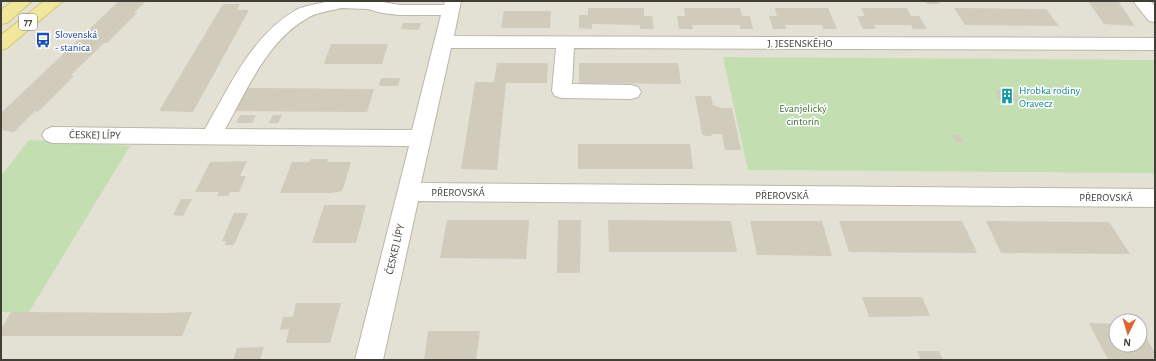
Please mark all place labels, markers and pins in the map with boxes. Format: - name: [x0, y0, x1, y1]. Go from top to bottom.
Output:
- place label: Slovenská - stanica: [55, 29, 97, 53]
- bus stop icon: Slovenská - stanica: [34, 31, 52, 49]
- place label: Hrobka rodiny Oravecz: [1019, 85, 1080, 109]
- building icon: Hrobka rodiny Oravecz: [998, 87, 1016, 105]

